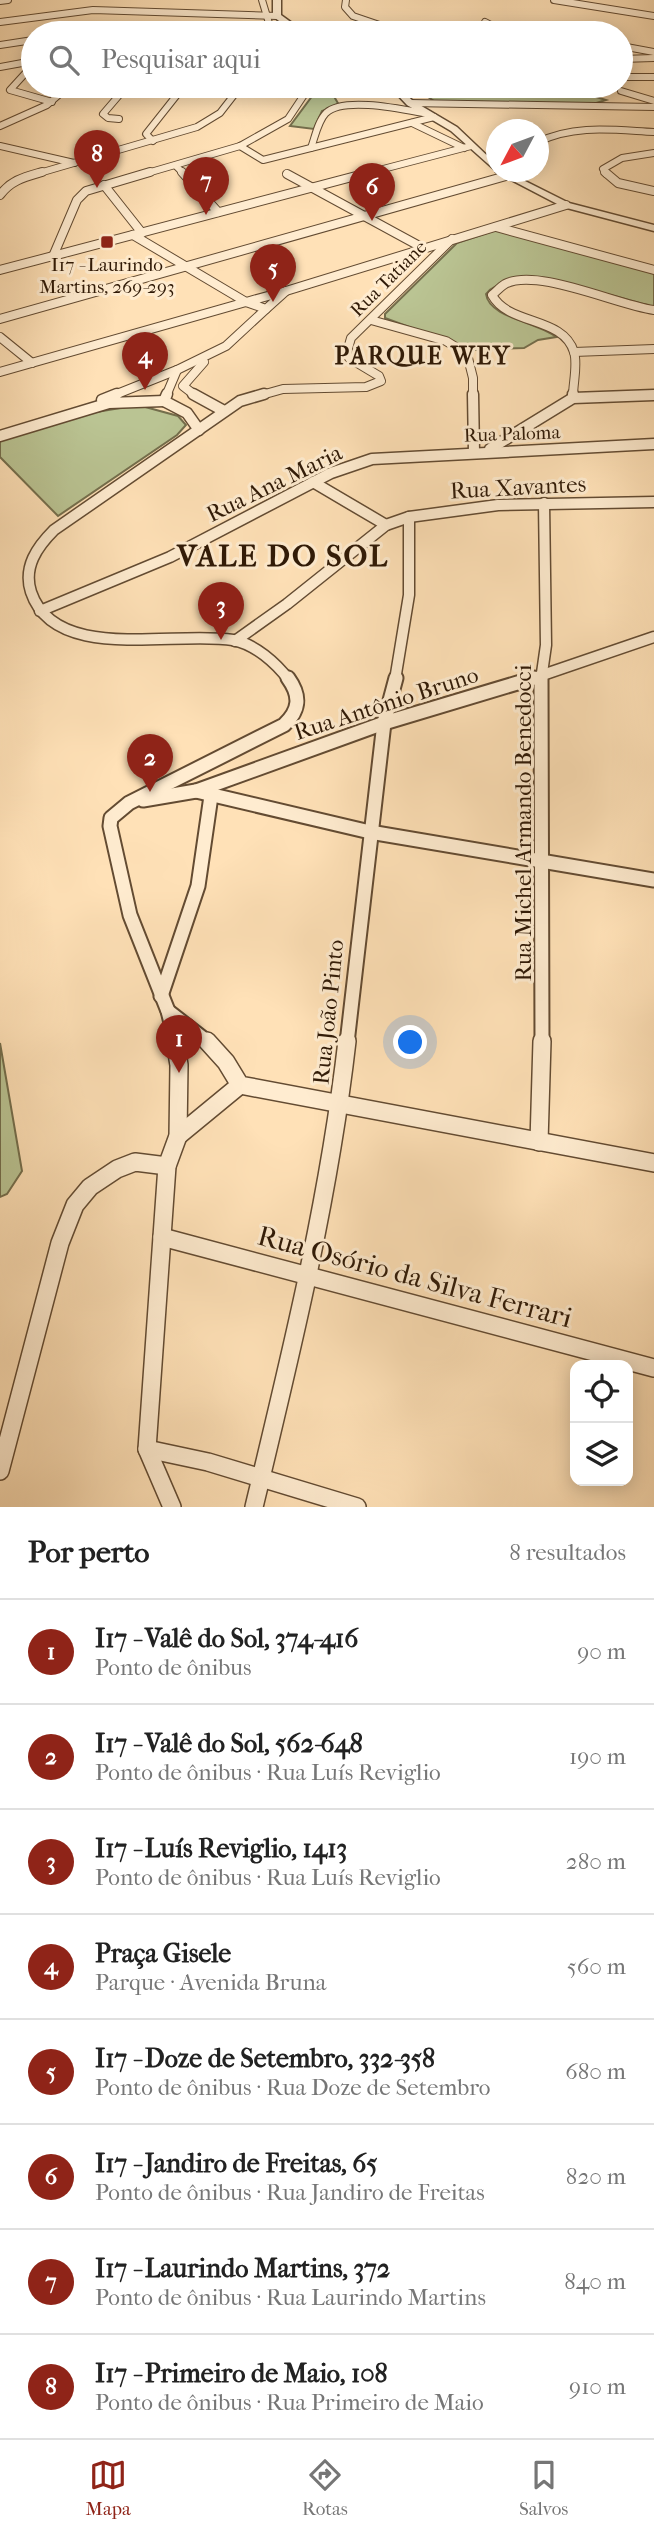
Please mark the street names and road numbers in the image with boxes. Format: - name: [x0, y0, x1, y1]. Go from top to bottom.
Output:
- street label: Rua Tatiane: [346, 236, 431, 321]
- street label: Rua Paloma: [463, 421, 561, 447]
- street label: Rua Ana Maria: [202, 439, 347, 528]
- street label: Rua Xavantes: [449, 470, 587, 505]
- street label: Rua Antônio Bruno: [291, 661, 482, 746]
- street label: Rua Michel Armando Benedocci: [510, 664, 537, 982]
- street label: Rua João Pinto: [307, 938, 350, 1086]
- street label: Rua Osório da Silva Ferrari: [254, 1219, 576, 1334]

